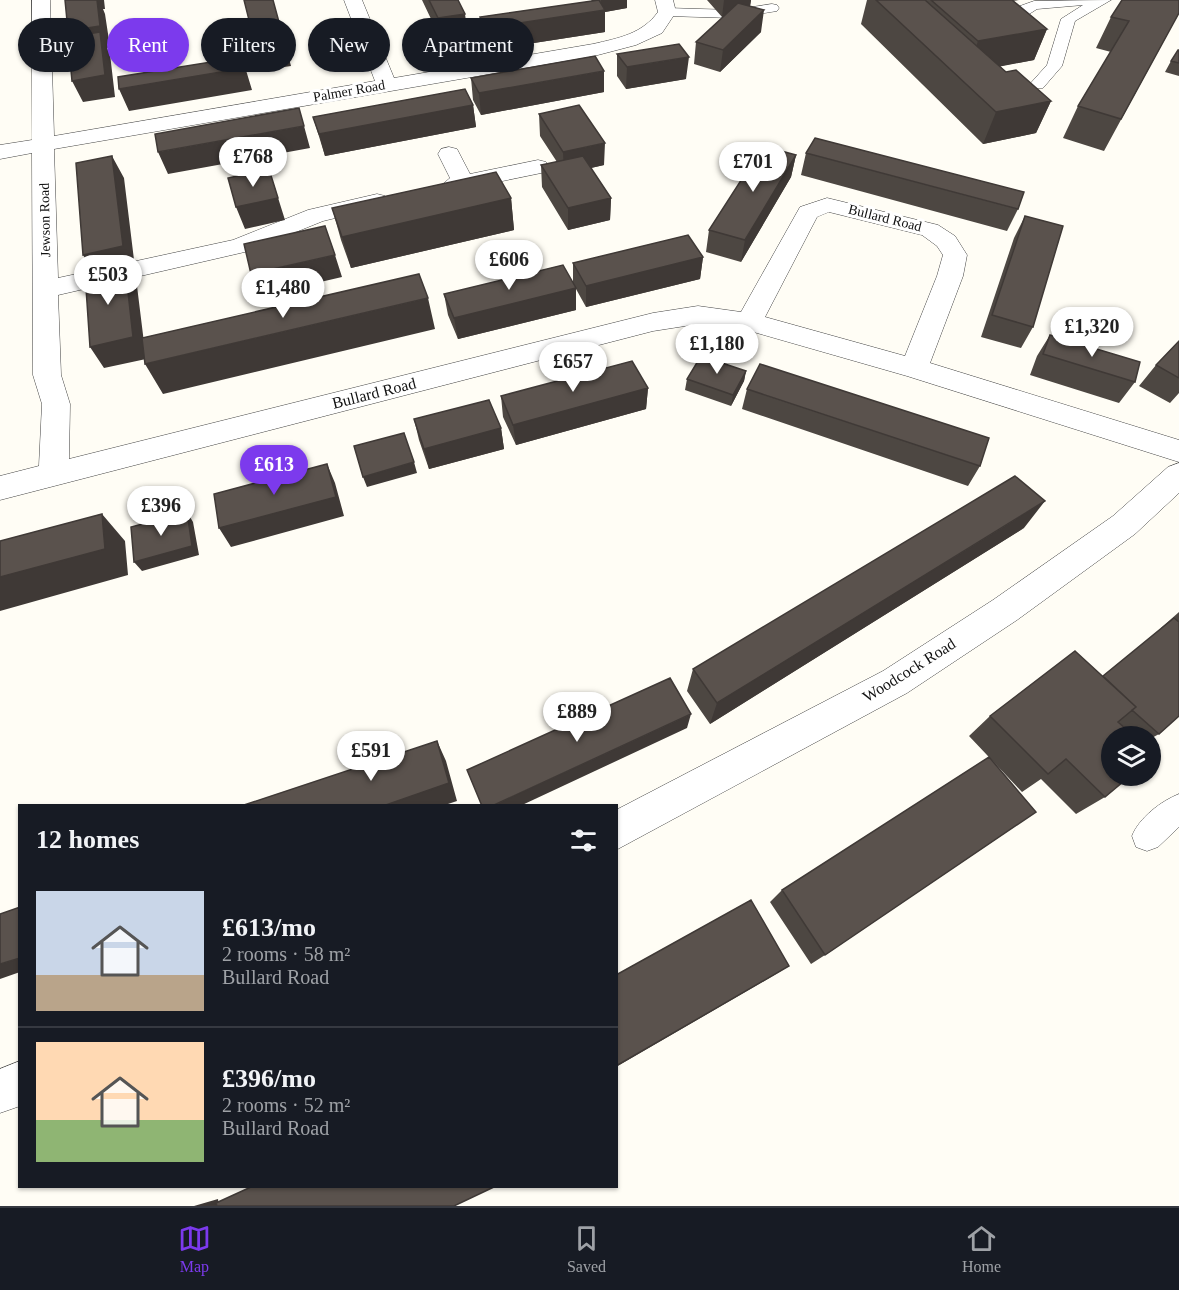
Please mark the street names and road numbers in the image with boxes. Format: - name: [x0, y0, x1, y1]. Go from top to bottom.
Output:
- street label: Palmer Road: [312, 77, 386, 105]
- street label: Jewson Road: [37, 183, 53, 257]
- street label: Bullard Road: [847, 202, 923, 234]
- street label: Bullard Road: [330, 374, 418, 412]
- street label: Woodcock Road: [860, 635, 958, 705]

